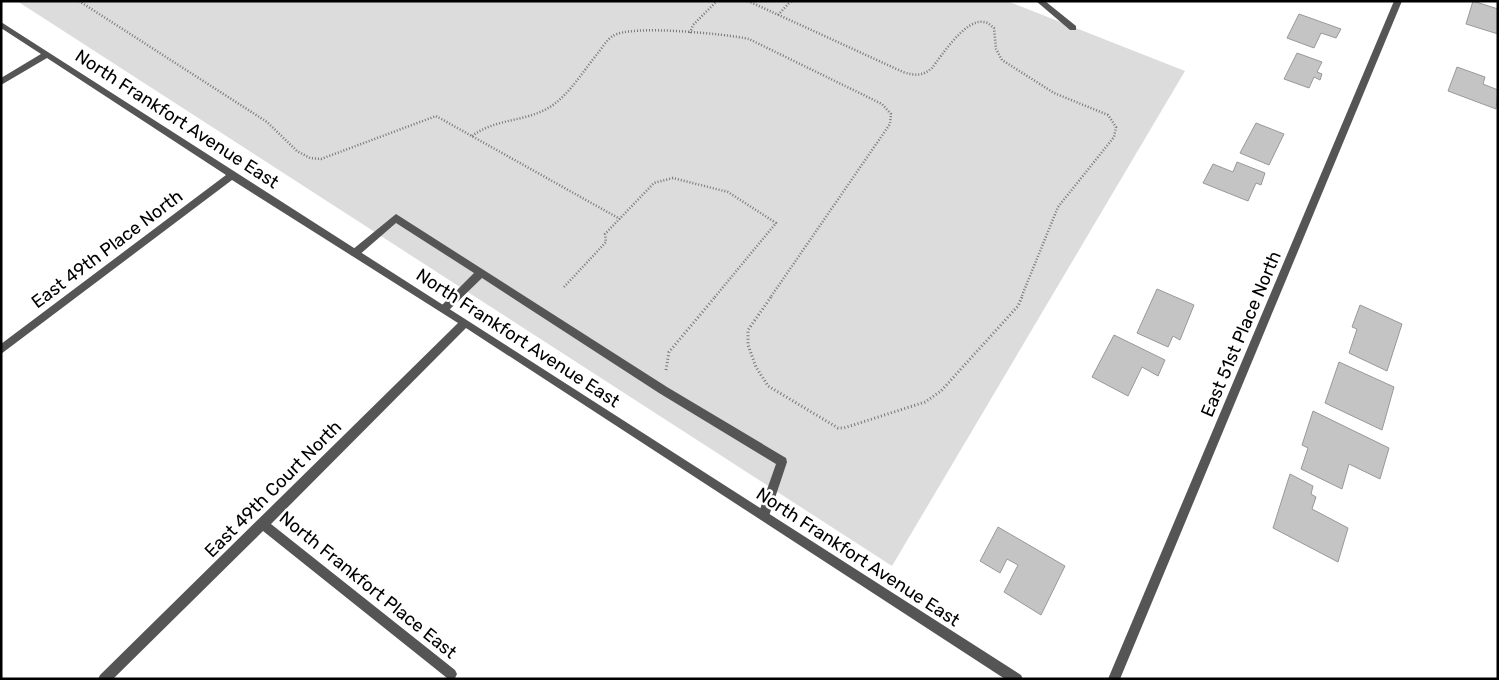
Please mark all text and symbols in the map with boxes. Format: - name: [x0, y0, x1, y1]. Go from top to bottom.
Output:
- street label: North Frankfort Avenue East: [71, 45, 283, 193]
- street label: East 49th Place North: [27, 185, 187, 313]
- street label: East 51st Place North: [1196, 248, 1286, 420]
- street label: North Frankfort Avenue East: [412, 264, 624, 412]
- street label: East 49th Court North: [200, 416, 346, 562]
- street label: North Frankfort Avenue East: [752, 483, 964, 631]
- street label: North Frankfort Place East: [275, 507, 461, 663]

